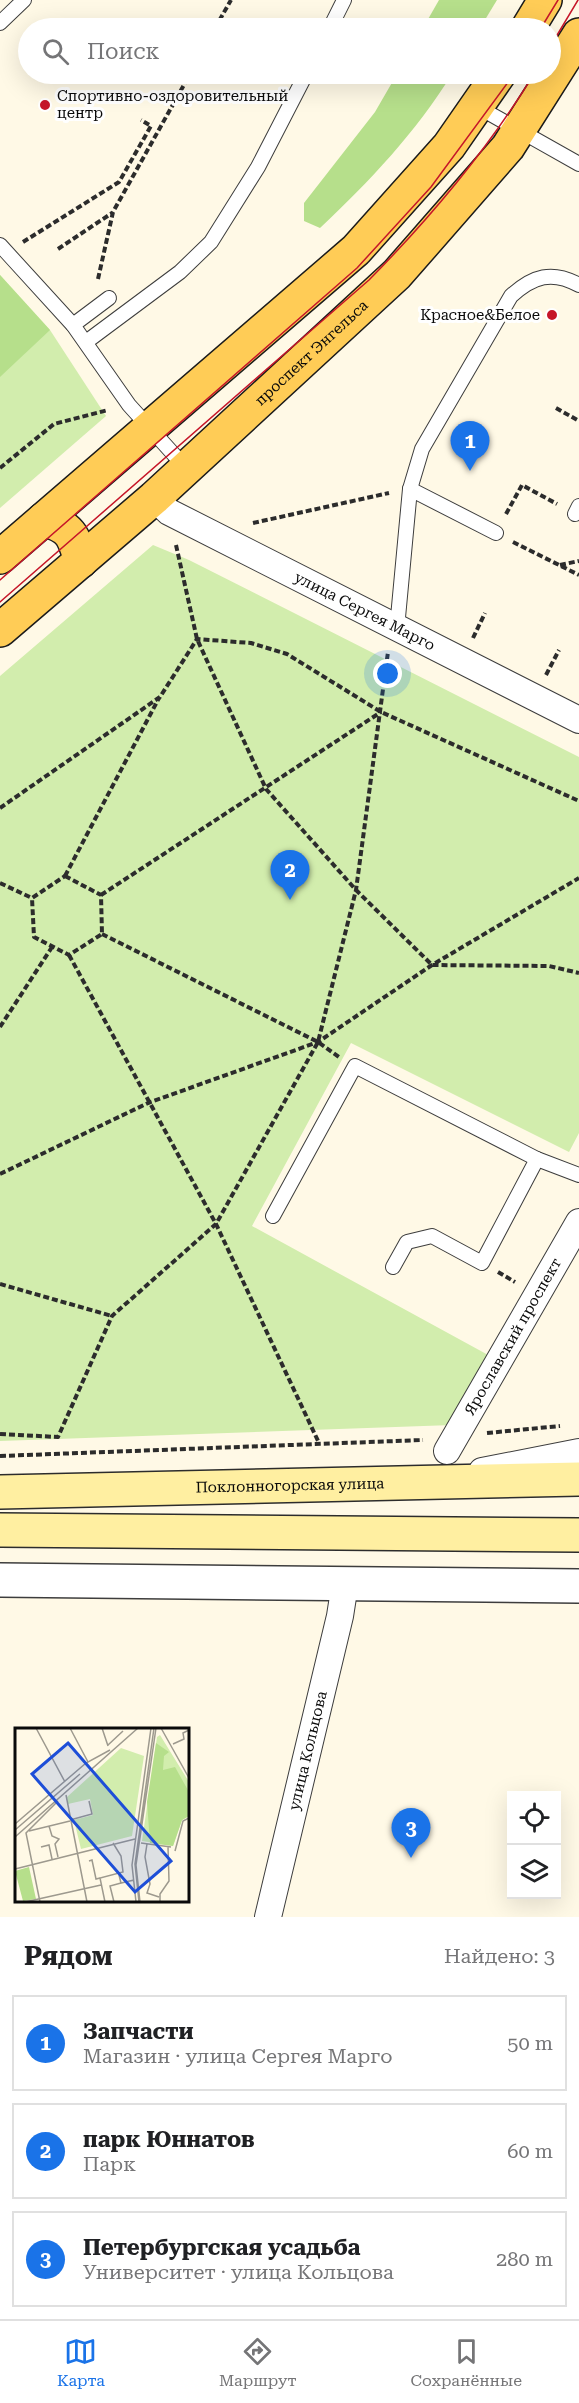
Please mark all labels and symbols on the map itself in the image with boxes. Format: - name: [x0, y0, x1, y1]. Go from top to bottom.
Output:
- place label: Спортивно-оздоровительный центр: [57, 87, 288, 122]
- marker: Спортивно-оздоровительный центр: [38, 98, 52, 112]
- street label: проспект Энгельса: [251, 296, 372, 409]
- place label: Красное&Белое: [420, 306, 540, 324]
- marker: Красное&Белое: [545, 308, 559, 322]
- pin: 1: [450, 422, 490, 471]
- street label: улица Сергея Марго: [291, 568, 438, 654]
- your location: [373, 659, 402, 688]
- pin: 2: [270, 850, 310, 900]
- street label: Ярославский проспект: [461, 1255, 565, 1419]
- street label: Поклонногорская улица: [195, 1474, 385, 1497]
- street label: улица Кольцова: [285, 1689, 331, 1812]
- inset map: [15, 1728, 189, 1902]
- pin: 3: [392, 1808, 430, 1858]

